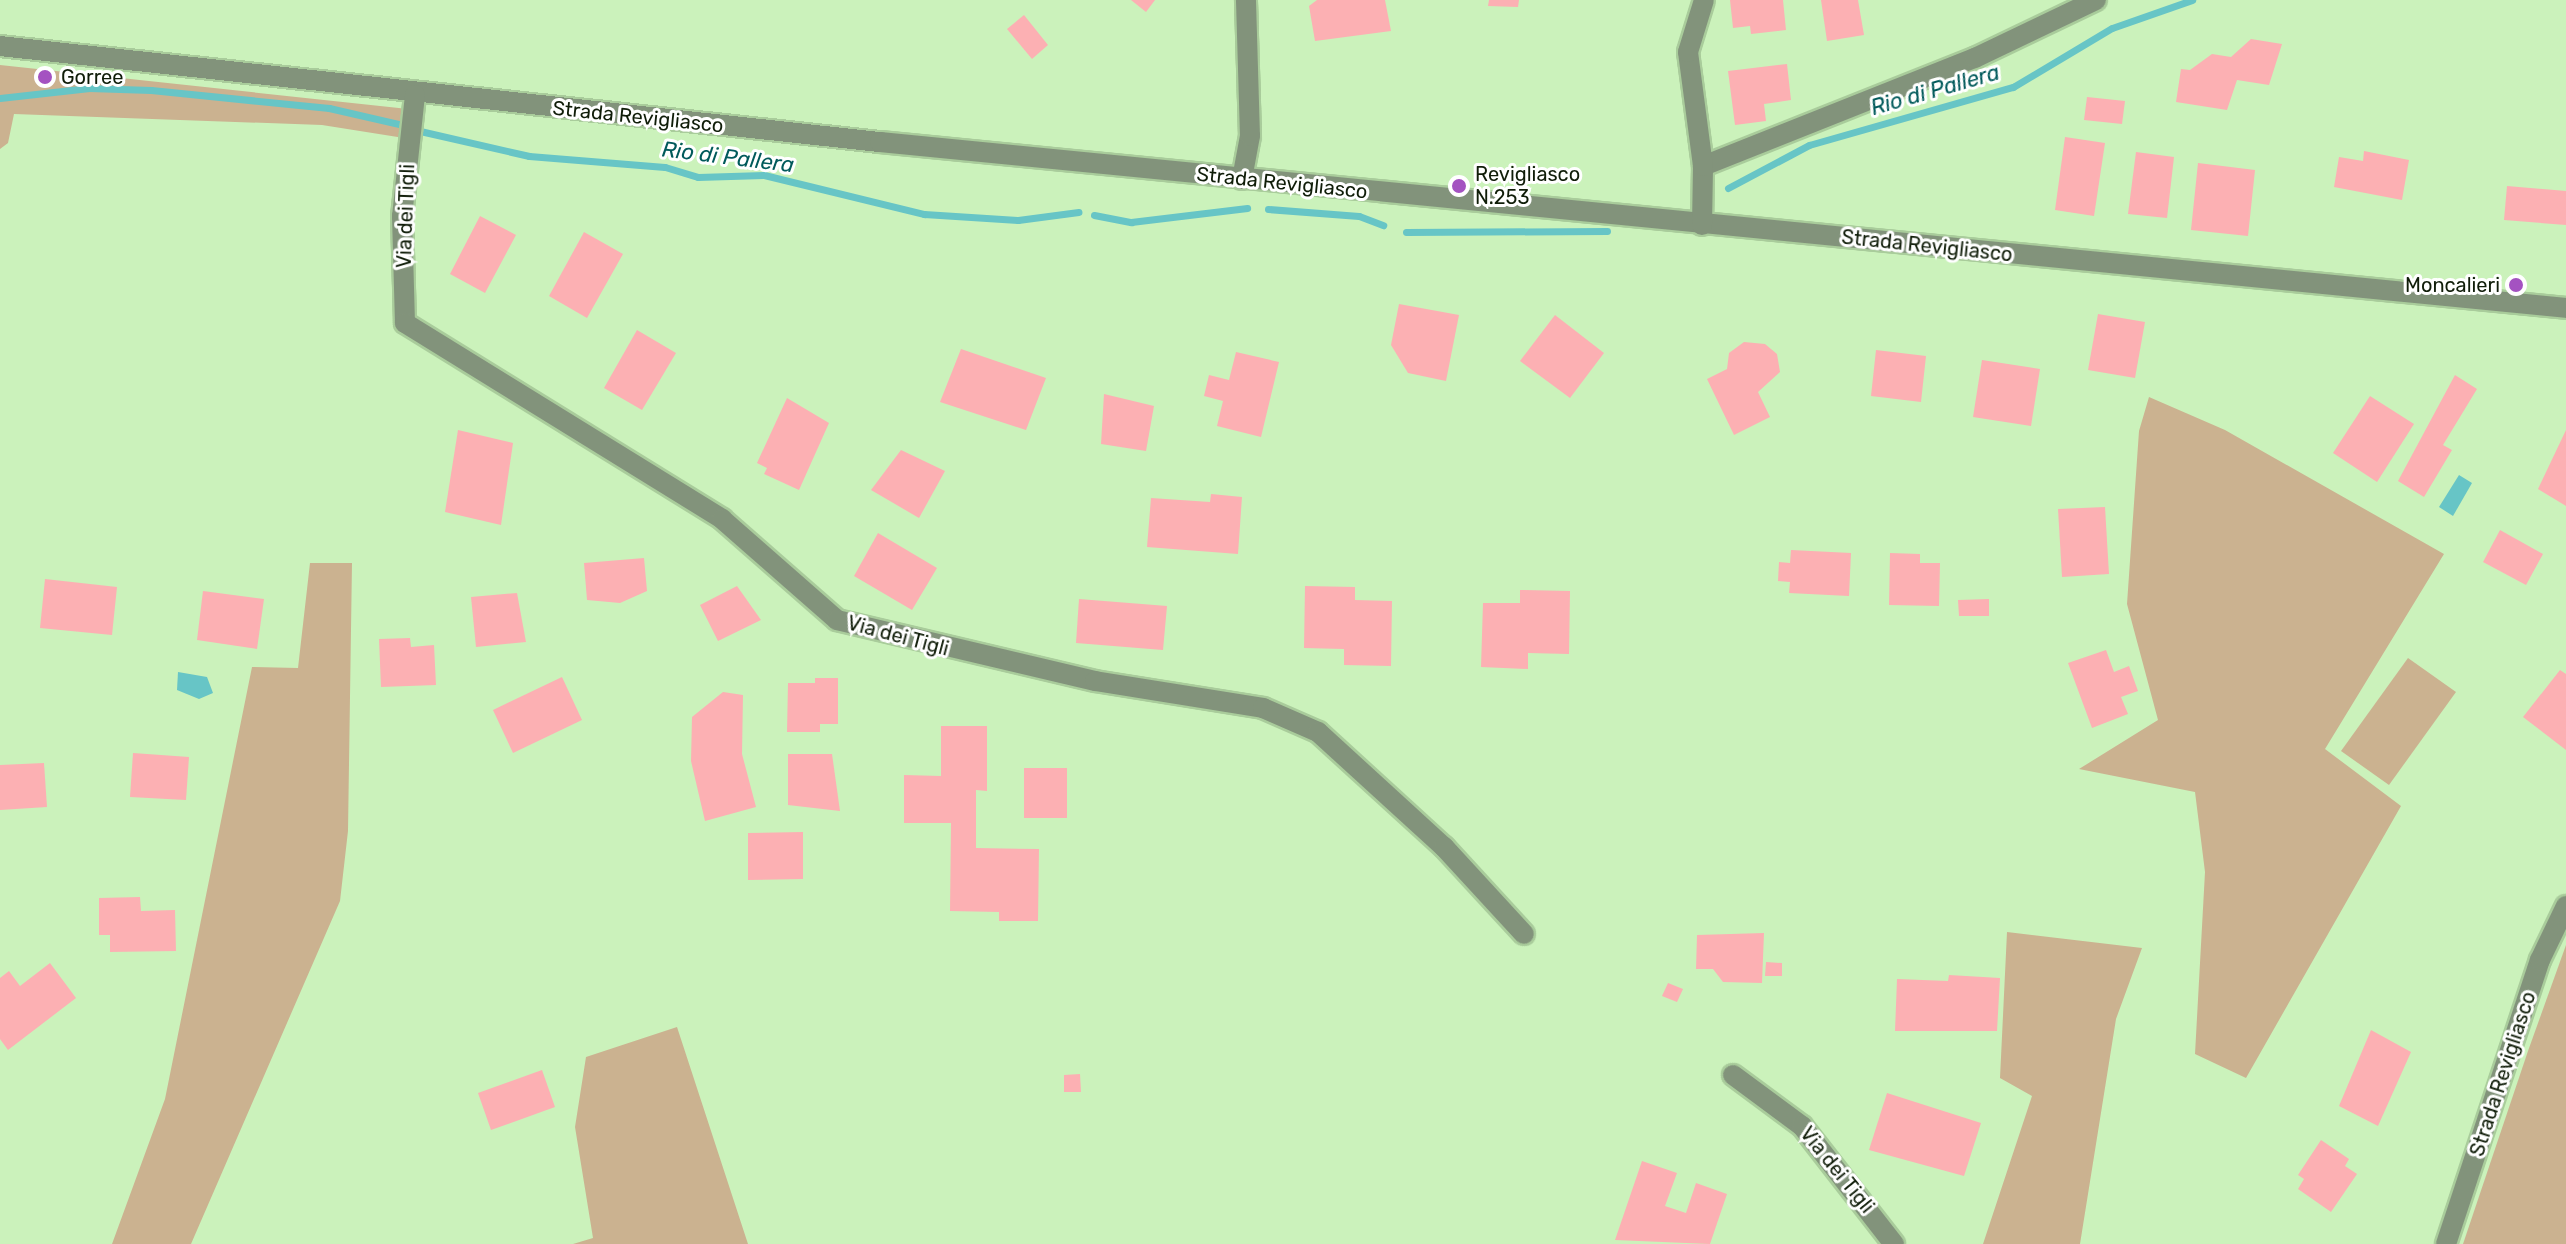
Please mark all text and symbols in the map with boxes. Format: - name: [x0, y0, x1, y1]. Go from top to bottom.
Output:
- water label: Rio di Pallera: [1867, 59, 2003, 121]
- place label: Gorree: [61, 65, 124, 89]
- marker: Gorree: [36, 68, 54, 86]
- street label: Strada Revigliasco: [551, 96, 725, 138]
- water label: Rio di Pallera: [660, 136, 796, 178]
- street label: Strada Revigliasco: [1195, 162, 1369, 204]
- place label: Revigliasco N.253: [1475, 162, 1580, 209]
- street label: Via dei Tigli: [392, 163, 420, 269]
- marker: Revigliasco N.253: [1450, 177, 1468, 195]
- street label: Strada Revigliasco: [1840, 225, 2014, 267]
- place label: Moncalieri: [2405, 273, 2500, 297]
- marker: Moncalieri: [2507, 276, 2525, 294]
- street label: Via dei Tigli: [844, 611, 952, 661]
- street label: Strada Revigliasco: [2465, 989, 2541, 1159]
- street label: Via dei Tigli: [1795, 1122, 1879, 1218]

